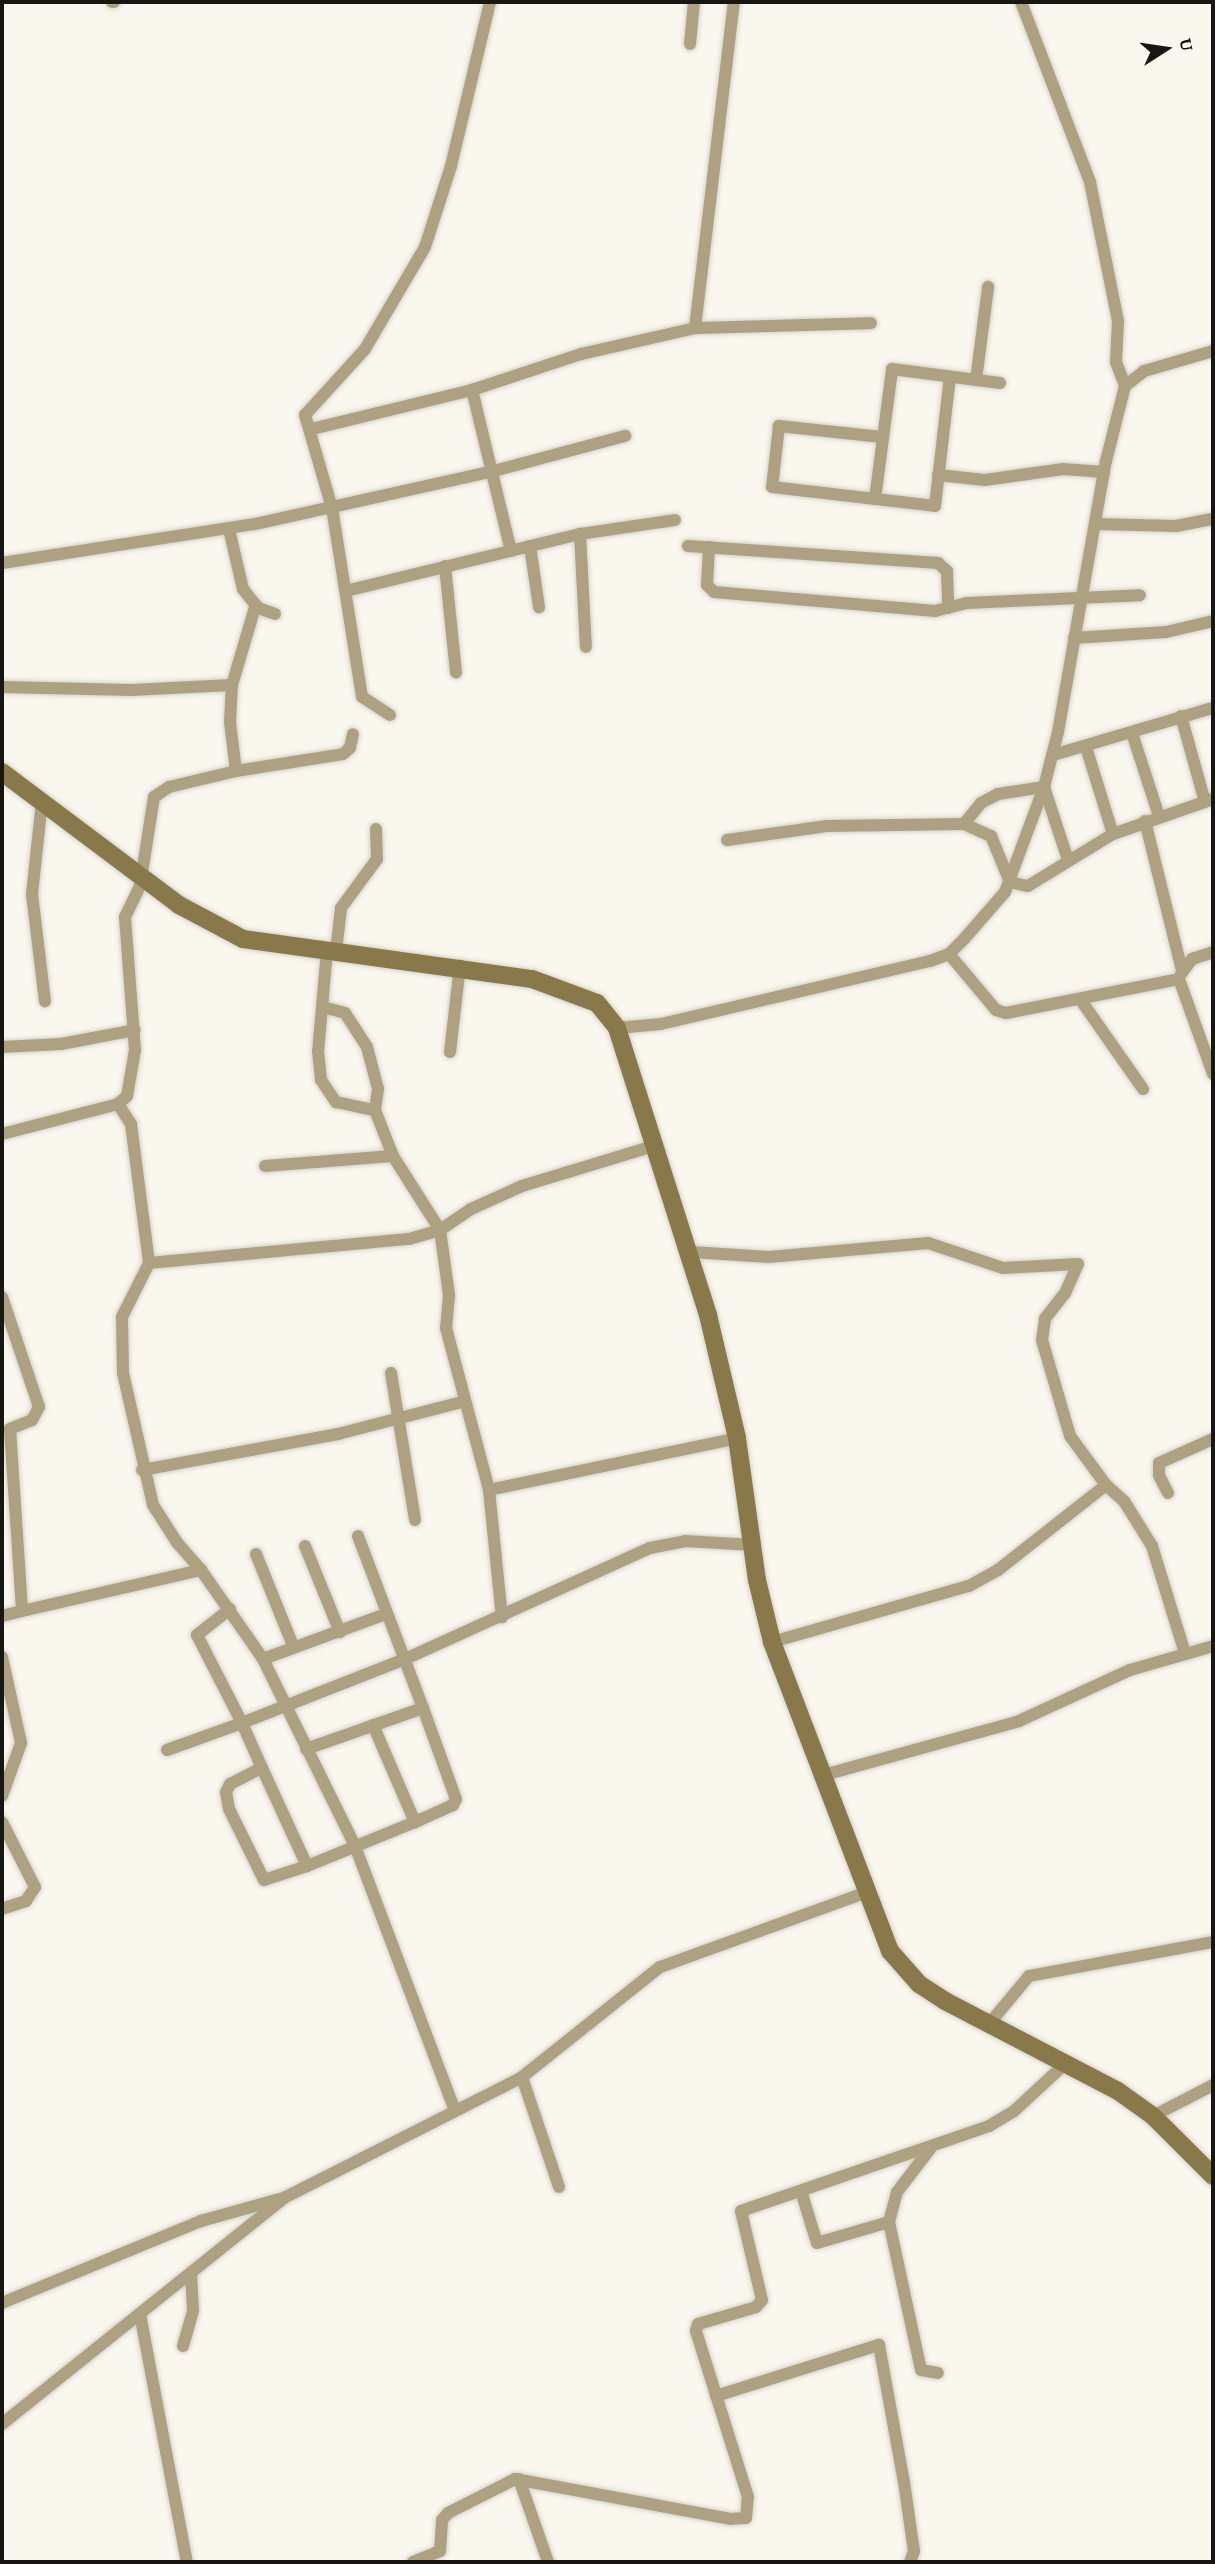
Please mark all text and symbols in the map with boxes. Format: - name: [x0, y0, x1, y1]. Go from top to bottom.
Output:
- north arrow: [1131, 14, 1201, 84]
- text: U: [1175, 36, 1199, 53]

